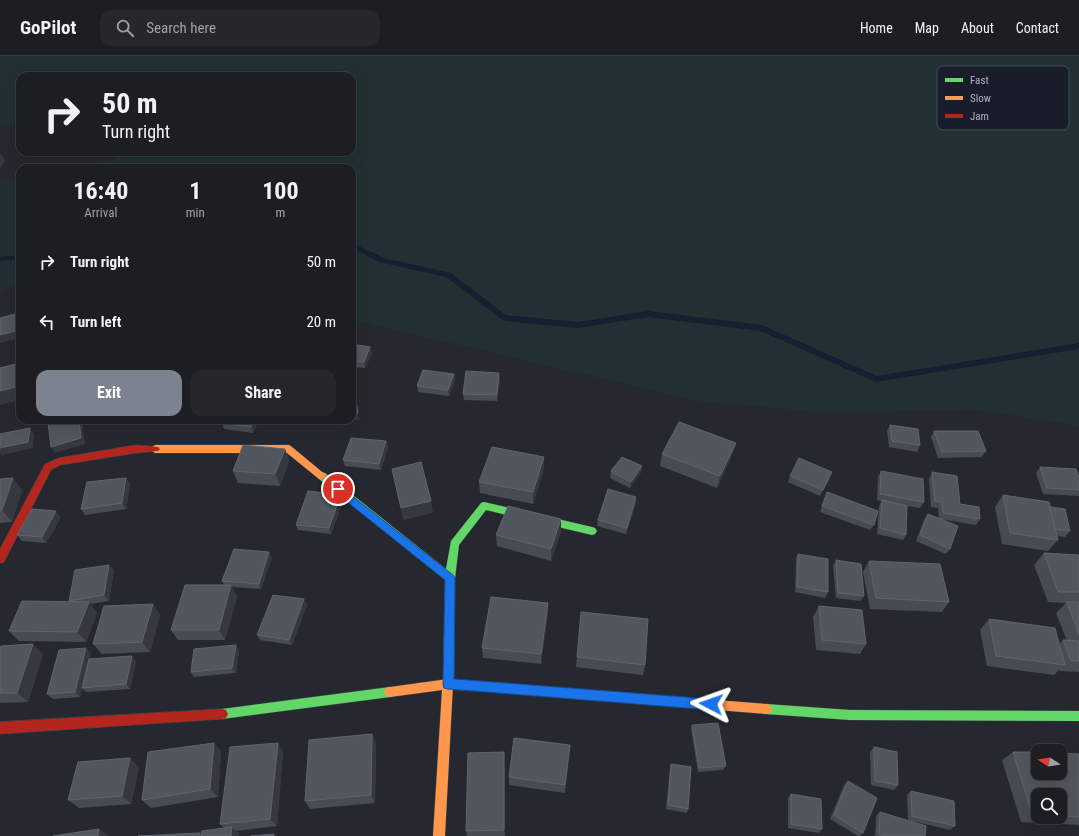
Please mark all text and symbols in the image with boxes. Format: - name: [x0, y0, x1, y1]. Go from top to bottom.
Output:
- search box: [100, 10, 380, 46]
- text: GoPilot: [20, 16, 76, 39]
- icon: search: [114, 17, 136, 39]
- text: Search here: [146, 19, 216, 37]
- text: Home: [860, 20, 893, 36]
- text: Map: [915, 20, 939, 36]
- text: About: [961, 20, 994, 36]
- text: Contact: [1016, 20, 1059, 36]
- legend: [937, 66, 1069, 130]
- text: Fast: [970, 74, 989, 87]
- text: 50 m: [102, 87, 158, 120]
- icon: right: [36, 88, 88, 140]
- text: Slow: [970, 92, 991, 105]
- text: Jam: [970, 110, 989, 123]
- text: Turn right: [102, 121, 170, 142]
- text: 16:40: [73, 177, 128, 205]
- text: 1: [189, 177, 201, 205]
- text: 100: [262, 177, 299, 205]
- text: Arrival: [84, 205, 117, 220]
- text: min: [186, 205, 205, 220]
- text: m: [276, 205, 285, 220]
- icon: right: [36, 251, 58, 273]
- text: Turn right: [70, 253, 129, 271]
- text: 50 m: [306, 253, 336, 271]
- icon: left: [36, 311, 58, 333]
- text: Turn left: [70, 313, 121, 331]
- text: 20 m: [306, 313, 336, 331]
- button: Exit: [36, 370, 182, 416]
- button: Share: [190, 370, 336, 416]
- pin: [321, 472, 355, 506]
- icon: arrive: [327, 478, 349, 500]
- position arrow: [690, 683, 732, 725]
- north arrow: [1031, 744, 1067, 780]
- map controls: [1031, 744, 1067, 824]
- button: search: [1031, 788, 1067, 824]

